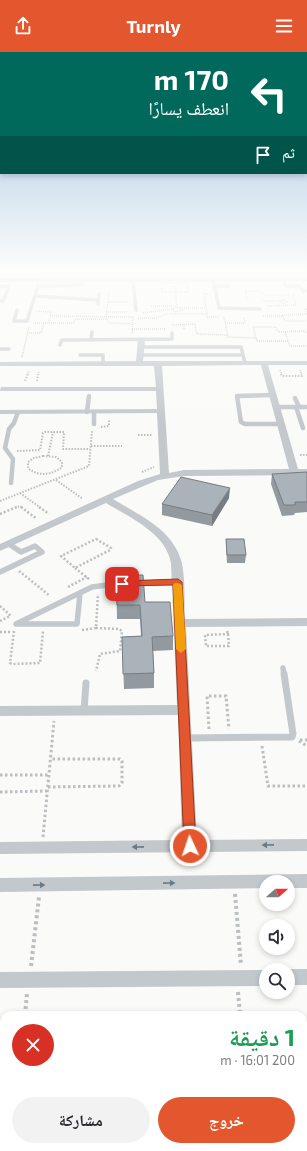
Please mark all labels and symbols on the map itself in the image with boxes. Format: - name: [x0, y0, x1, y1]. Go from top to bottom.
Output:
- pin: [105, 567, 139, 601]
- position arrow: [169, 825, 211, 867]
- one-way arrow: [261, 842, 274, 848]
- one-way arrow: [131, 844, 144, 850]
- north arrow: [259, 875, 295, 911]
- one-way arrow: [163, 880, 176, 886]
- one-way arrow: [33, 882, 46, 888]

